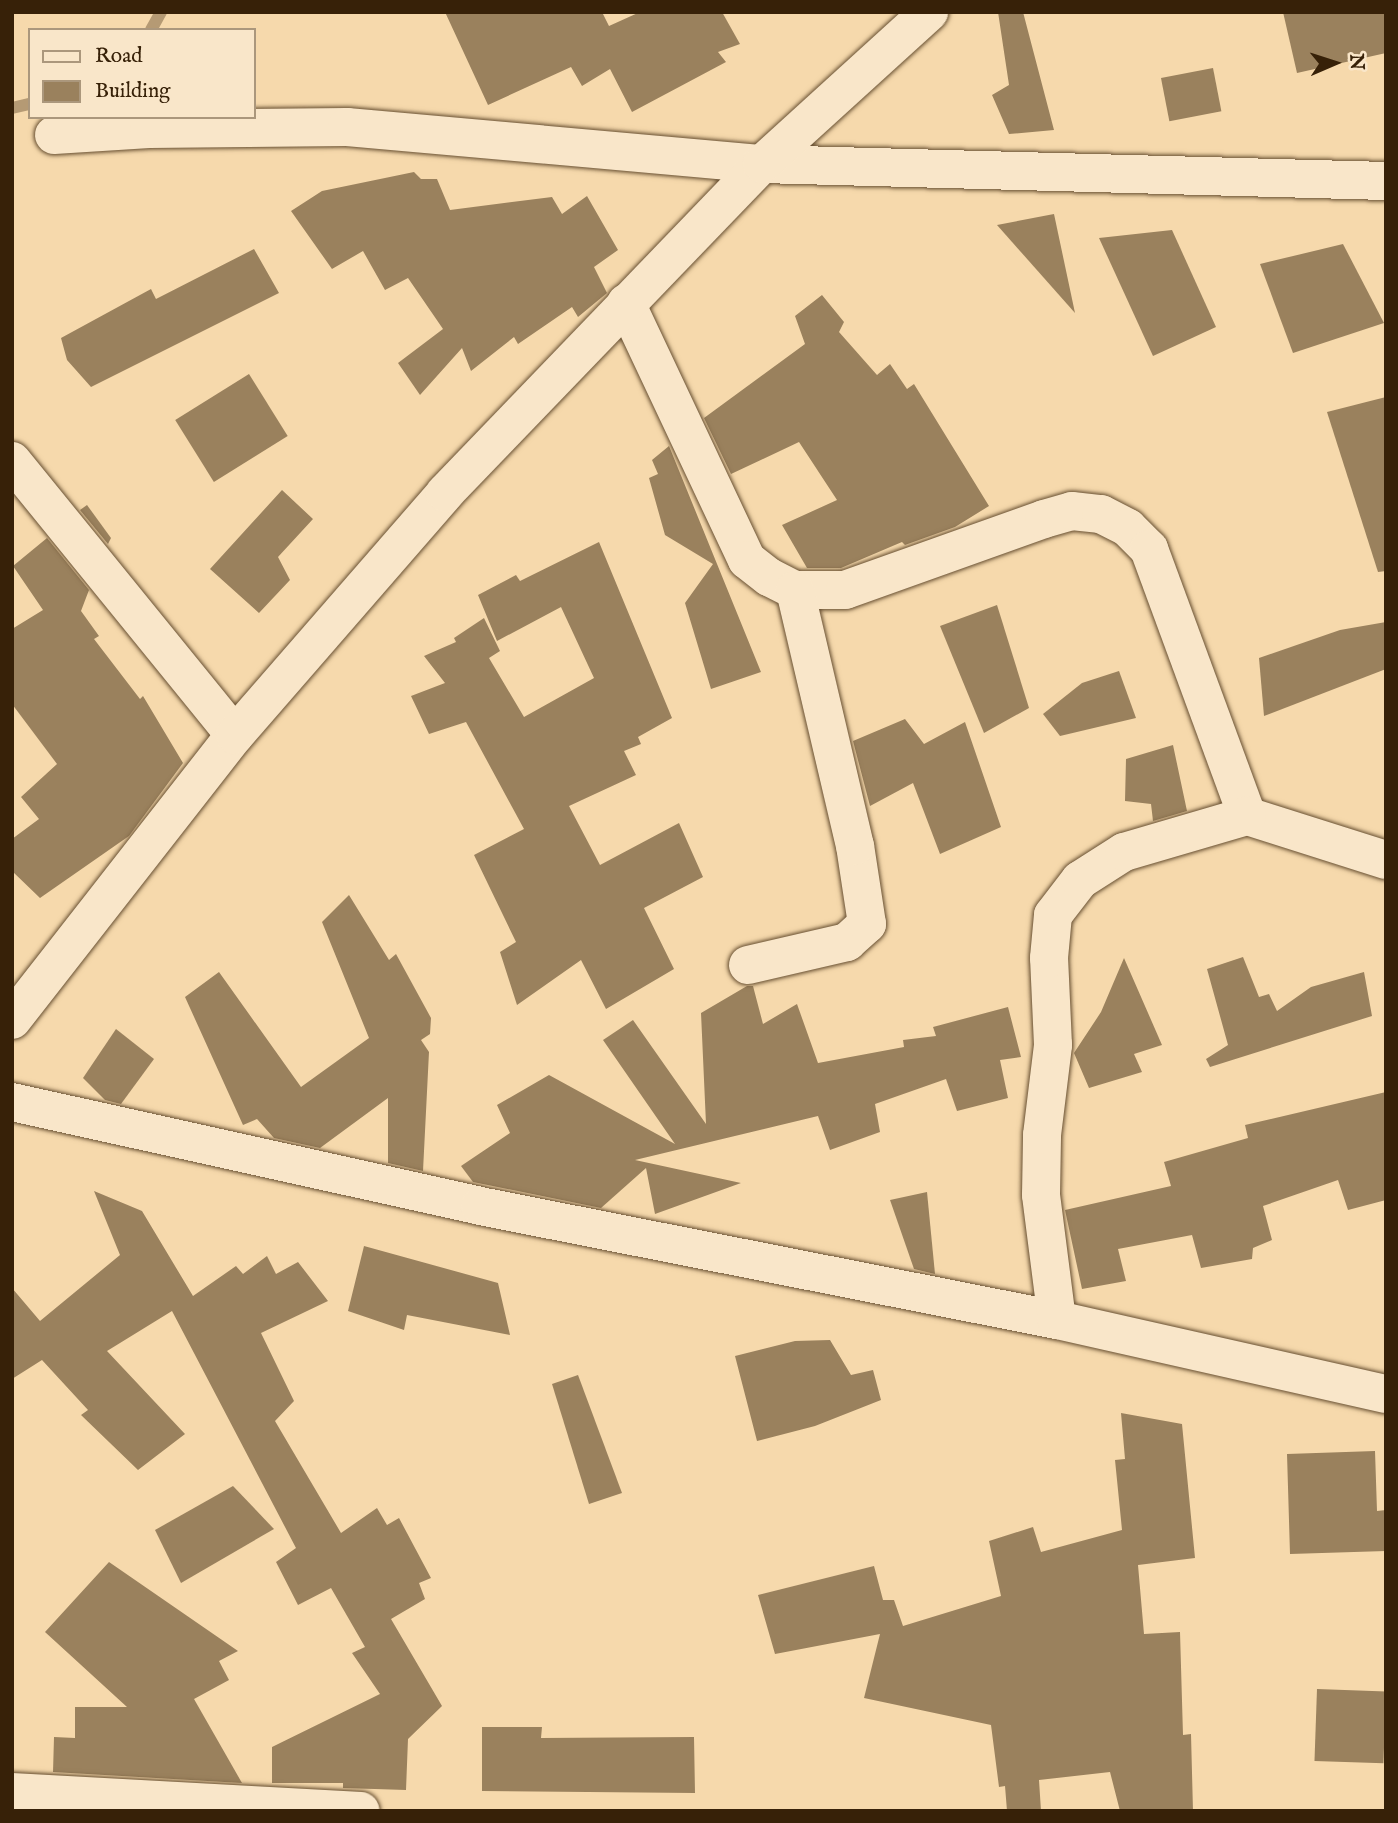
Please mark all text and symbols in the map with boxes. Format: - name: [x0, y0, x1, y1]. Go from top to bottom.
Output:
- legend: [28, 28, 256, 119]
- north arrow: [1300, 28, 1370, 98]
- text: Road: [95, 43, 142, 70]
- text: N: [1344, 53, 1368, 71]
- text: Building: [95, 78, 170, 105]

